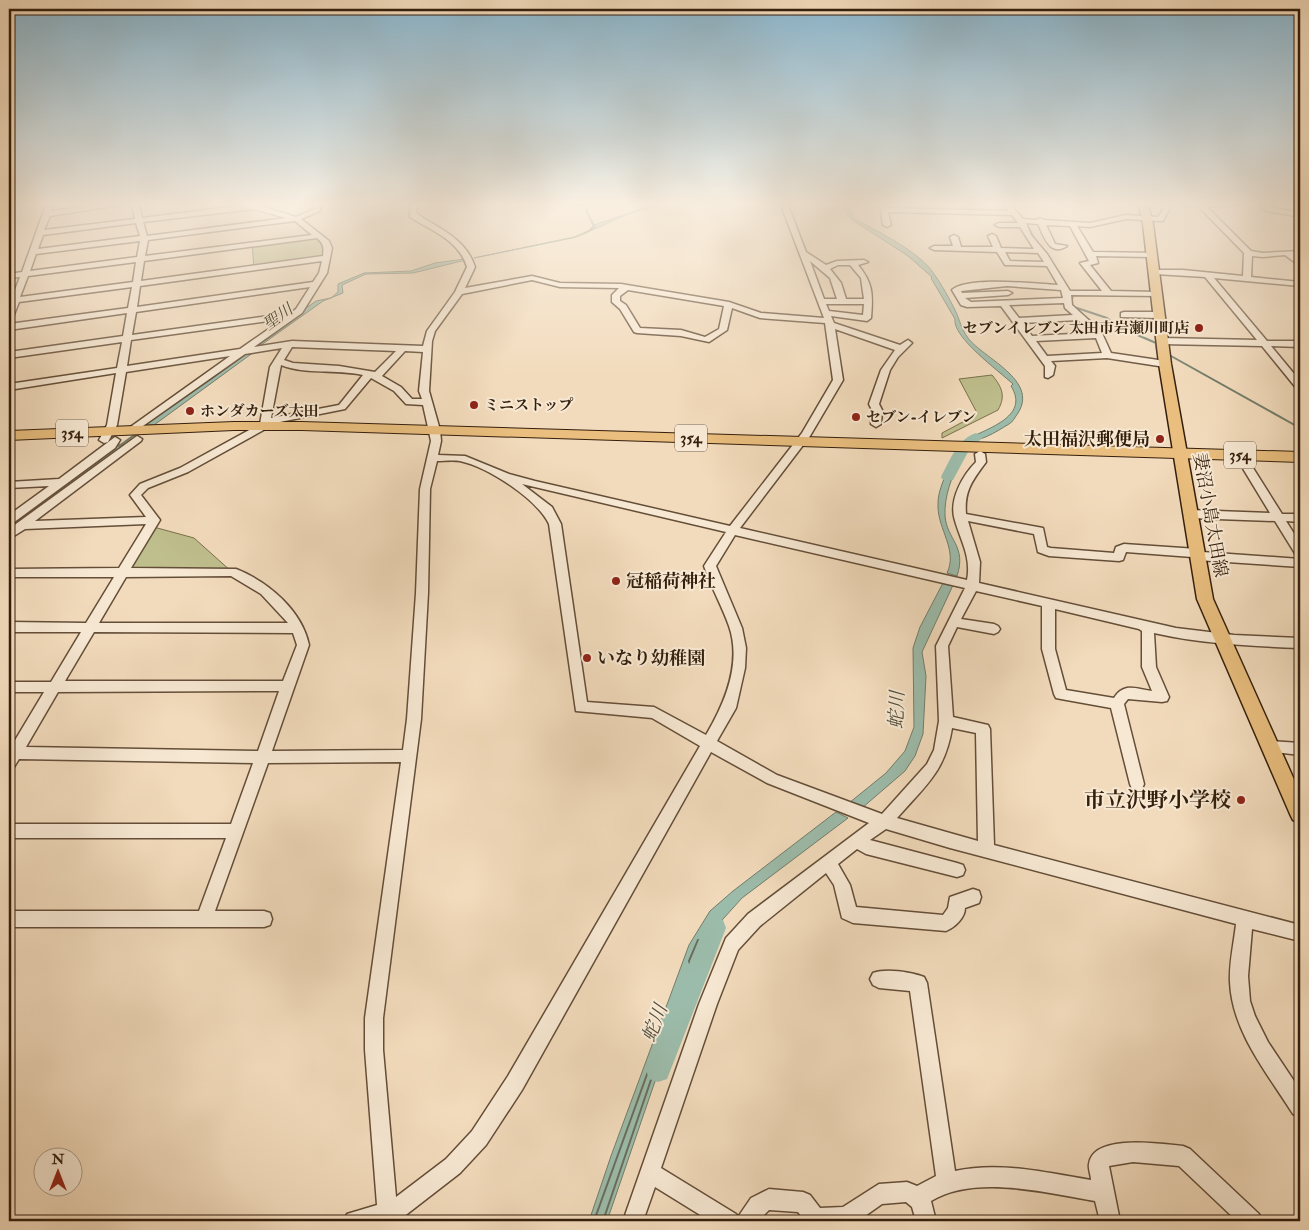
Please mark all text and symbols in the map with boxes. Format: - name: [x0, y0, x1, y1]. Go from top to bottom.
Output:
- water label: 聖川: [259, 298, 298, 334]
- place label: セブンイレブン 太田市岩瀬川町店: [963, 319, 1189, 338]
- marker: セブンイレブン 太田市岩瀬川町店: [1193, 322, 1205, 334]
- place label: ミニストップ: [484, 396, 574, 415]
- marker: ミニストップ: [468, 399, 480, 411]
- place label: ホンダカーズ太田: [200, 402, 319, 421]
- marker: ホンダカーズ太田: [184, 405, 196, 417]
- place label: セブン-イレブン: [866, 408, 976, 427]
- marker: セブン-イレブン: [850, 411, 862, 423]
- road number: 354: [56, 419, 88, 446]
- road number: 354: [675, 424, 707, 452]
- place label: 太田福沢郵便局: [1024, 428, 1150, 451]
- marker: 太田福沢郵便局: [1154, 433, 1166, 445]
- road number: 354: [1224, 442, 1256, 468]
- street label: 妻沼小島太田線: [1188, 451, 1232, 579]
- place label: 冠稲荷神社: [626, 570, 716, 593]
- marker: 冠稲荷神社: [610, 575, 622, 587]
- place label: いなり幼稚園: [597, 647, 705, 670]
- marker: いなり幼稚園: [581, 652, 593, 664]
- water label: 蛇川: [884, 689, 910, 729]
- place label: 市立沢野小学校: [1084, 787, 1231, 814]
- marker: 市立沢野小学校: [1235, 794, 1247, 806]
- water label: 蛇川: [637, 999, 674, 1045]
- north arrow: [32, 1148, 82, 1198]
- text: N: [51, 1151, 65, 1168]

